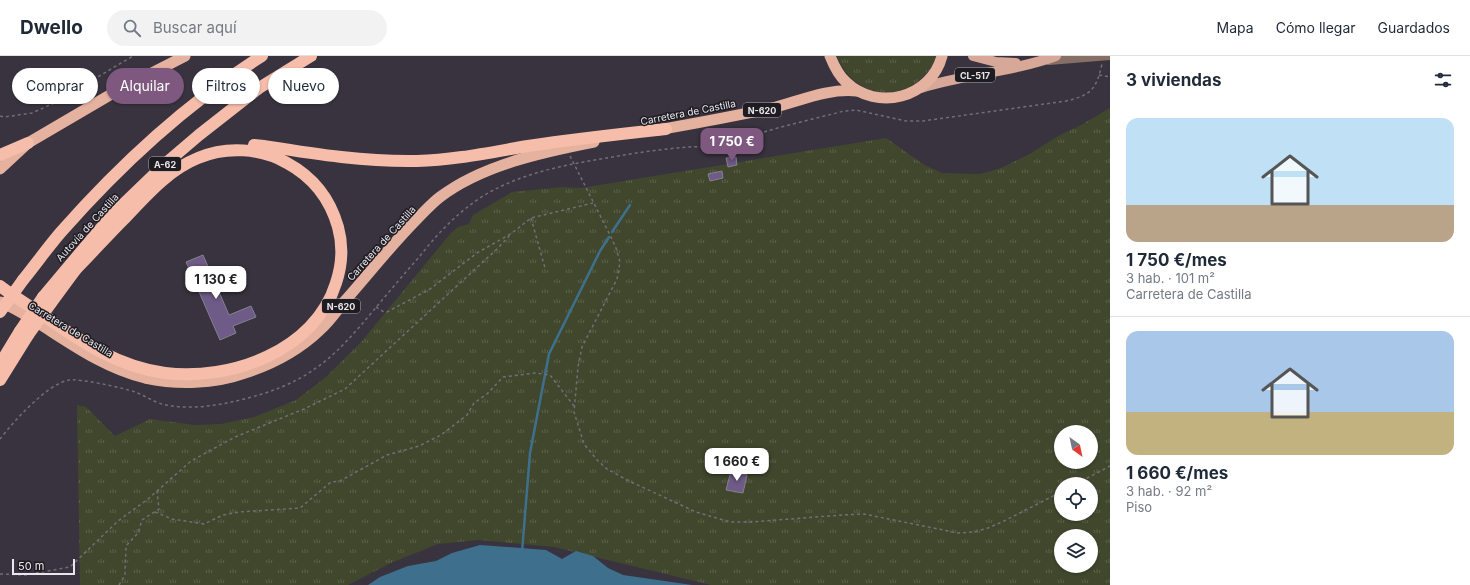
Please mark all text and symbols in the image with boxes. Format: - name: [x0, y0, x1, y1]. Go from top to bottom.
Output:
- search box: [107, 10, 387, 46]
- text: Dwello: [20, 16, 83, 39]
- icon: search: [121, 17, 143, 39]
- text: Buscar aquí: [153, 18, 237, 37]
- text: Mapa: [1217, 19, 1254, 36]
- text: Cómo llegar: [1276, 19, 1356, 36]
- text: Guardados: [1378, 19, 1450, 36]
- chip: Comprar: [12, 68, 98, 104]
- chip: Alquilar: [106, 68, 184, 104]
- chip: Filtros: [192, 68, 260, 104]
- chip: Nuevo: [268, 68, 339, 104]
- road number: CL-517: [955, 68, 995, 82]
- icon: filters: [1432, 69, 1454, 91]
- text: 3 viviendas: [1126, 70, 1221, 90]
- street label: Carretera de Castilla: [639, 97, 737, 127]
- road number: N-620: [743, 103, 781, 117]
- pin: 1 750 €: [695, 128, 769, 162]
- text: 1 750 €: [709, 133, 755, 149]
- icon: home: [1254, 144, 1326, 216]
- road number: A-62: [149, 157, 181, 171]
- street label: Autovía de Castilla: [53, 191, 121, 263]
- street label: Carretera de Castilla: [344, 203, 418, 283]
- text: 1 750 €/mes: [1126, 250, 1227, 270]
- pin: 1 130 €: [179, 266, 253, 300]
- text: 3 hab. · 101 m²: [1126, 270, 1215, 286]
- text: 1 130 €: [194, 271, 238, 287]
- text: Carretera de Castilla: [1126, 286, 1252, 302]
- street label: Carretera de Castilla: [27, 299, 115, 359]
- road number: N-620: [322, 299, 360, 313]
- icon: home: [1254, 357, 1326, 429]
- north arrow: [1054, 425, 1098, 469]
- map controls: [1054, 425, 1098, 573]
- pin: 1 660 €: [700, 448, 774, 482]
- text: 1 660 €: [714, 453, 760, 469]
- text: 1 660 €/mes: [1126, 463, 1228, 483]
- button: locate: [1054, 477, 1098, 521]
- text: 3 hab. · 92 m²: [1126, 483, 1212, 499]
- text: Piso: [1126, 499, 1152, 515]
- button: layers: [1054, 529, 1098, 573]
- scale bar: [12, 557, 75, 576]
- text: 50 m: [18, 559, 44, 573]

